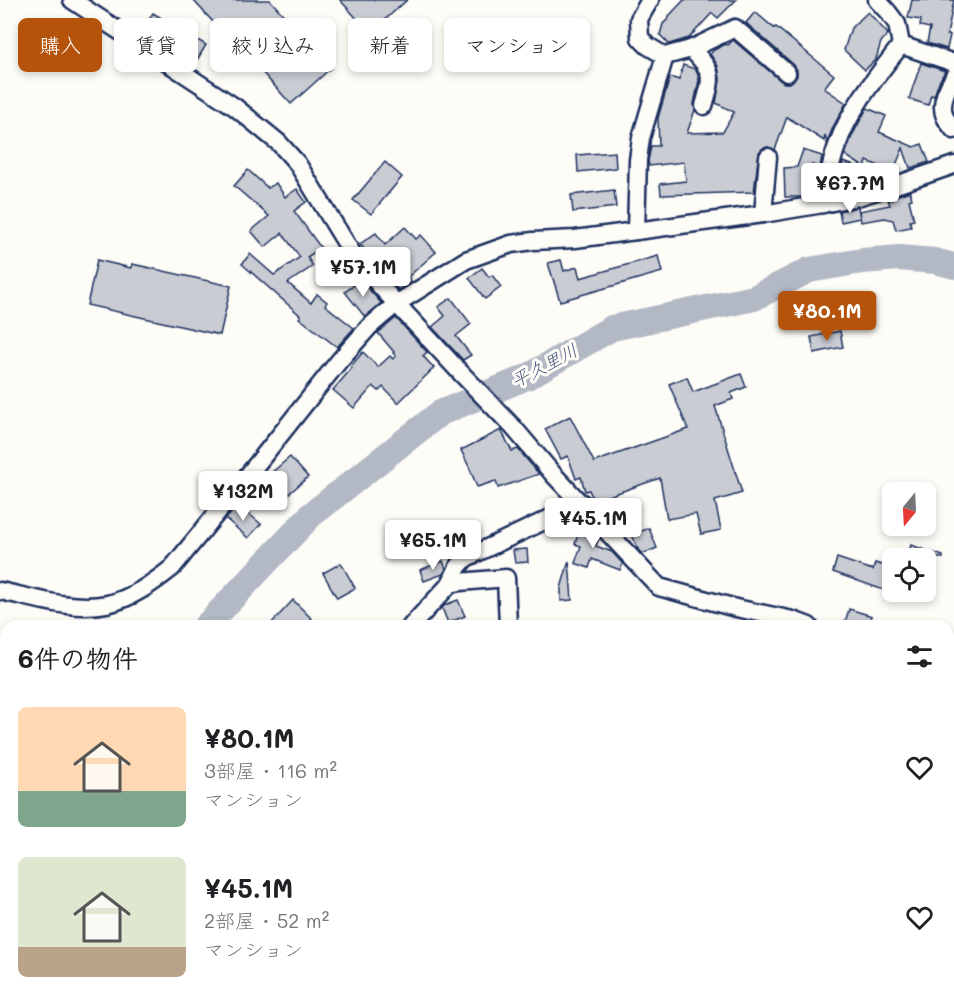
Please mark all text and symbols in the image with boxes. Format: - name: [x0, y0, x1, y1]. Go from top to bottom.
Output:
- chip: 購入: [18, 18, 102, 72]
- chip: 賃貸: [114, 18, 198, 72]
- chip: 絞り込み: [210, 18, 336, 72]
- chip: 新着: [348, 18, 432, 72]
- chip: マンション: [444, 18, 590, 72]
- pin: ¥67.7M: [801, 163, 899, 214]
- text: ¥67.7M: [815, 169, 885, 195]
- pin: ¥57.1M: [314, 247, 412, 298]
- text: ¥57.1M: [329, 253, 397, 279]
- pin: ¥80.1M: [778, 291, 876, 342]
- text: ¥80.1M: [792, 297, 862, 323]
- water label: 平久里川: [507, 338, 581, 392]
- pin: ¥132M: [201, 471, 285, 522]
- text: ¥132M: [212, 477, 274, 503]
- north arrow: [882, 482, 936, 536]
- map controls: [882, 482, 936, 602]
- pin: ¥45.1M: [544, 498, 642, 549]
- text: ¥45.1M: [559, 504, 627, 530]
- pin: ¥65.1M: [384, 520, 482, 571]
- text: ¥65.1M: [399, 526, 467, 552]
- button: locate: [882, 548, 936, 602]
- icon: filters: [903, 640, 936, 673]
- text: 6件の物件: [18, 641, 138, 675]
- text: ¥80.1M: [204, 721, 294, 755]
- icon: home: [66, 731, 138, 803]
- icon: heart: [903, 751, 936, 784]
- text: 3部屋 · 116 m²: [204, 757, 337, 783]
- text: マンション: [204, 786, 303, 812]
- text: ¥45.1M: [204, 871, 293, 905]
- icon: home: [66, 881, 138, 953]
- icon: heart: [903, 901, 936, 934]
- text: 2部屋 · 52 m²: [204, 907, 329, 933]
- text: マンション: [204, 936, 303, 962]

